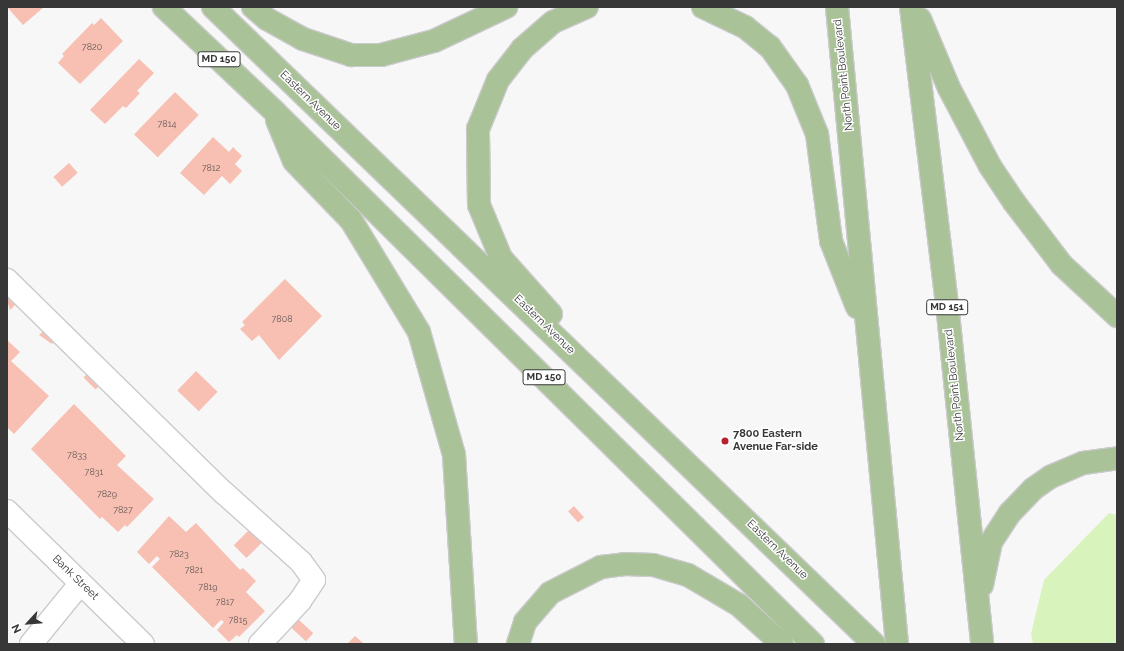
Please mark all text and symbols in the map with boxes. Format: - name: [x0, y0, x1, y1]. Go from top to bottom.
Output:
- street label: North Point Boulevard: [832, 19, 856, 131]
- house number: 7820: [82, 42, 102, 52]
- road number: MD 150: [197, 51, 241, 67]
- street label: Eastern Avenue: [277, 69, 343, 133]
- house number: 7814: [158, 119, 176, 129]
- house number: 7812: [202, 163, 220, 173]
- street label: Eastern Avenue: [511, 293, 577, 357]
- road number: MD 151: [926, 299, 968, 315]
- house number: 7808: [272, 314, 292, 324]
- street label: North Point Boulevard: [943, 329, 967, 441]
- road number: MD 150: [522, 369, 566, 385]
- place label: 7800 Eastern Avenue Far-side: [733, 428, 818, 454]
- marker: 7800 Eastern Avenue Far-side: [720, 436, 730, 446]
- house number: 7833: [67, 450, 87, 460]
- house number: 7831: [85, 467, 103, 477]
- house number: 7829: [97, 489, 117, 499]
- house number: 7827: [113, 505, 133, 515]
- street label: Eastern Avenue: [744, 518, 810, 582]
- house number: 7823: [169, 549, 189, 559]
- street label: Bank Street: [49, 553, 101, 603]
- house number: 7821: [185, 565, 203, 575]
- house number: 7819: [198, 582, 218, 592]
- house number: 7817: [216, 597, 234, 607]
- north arrow: [8, 603, 48, 643]
- house number: 7815: [229, 615, 247, 625]
- text: N: [9, 622, 24, 635]

